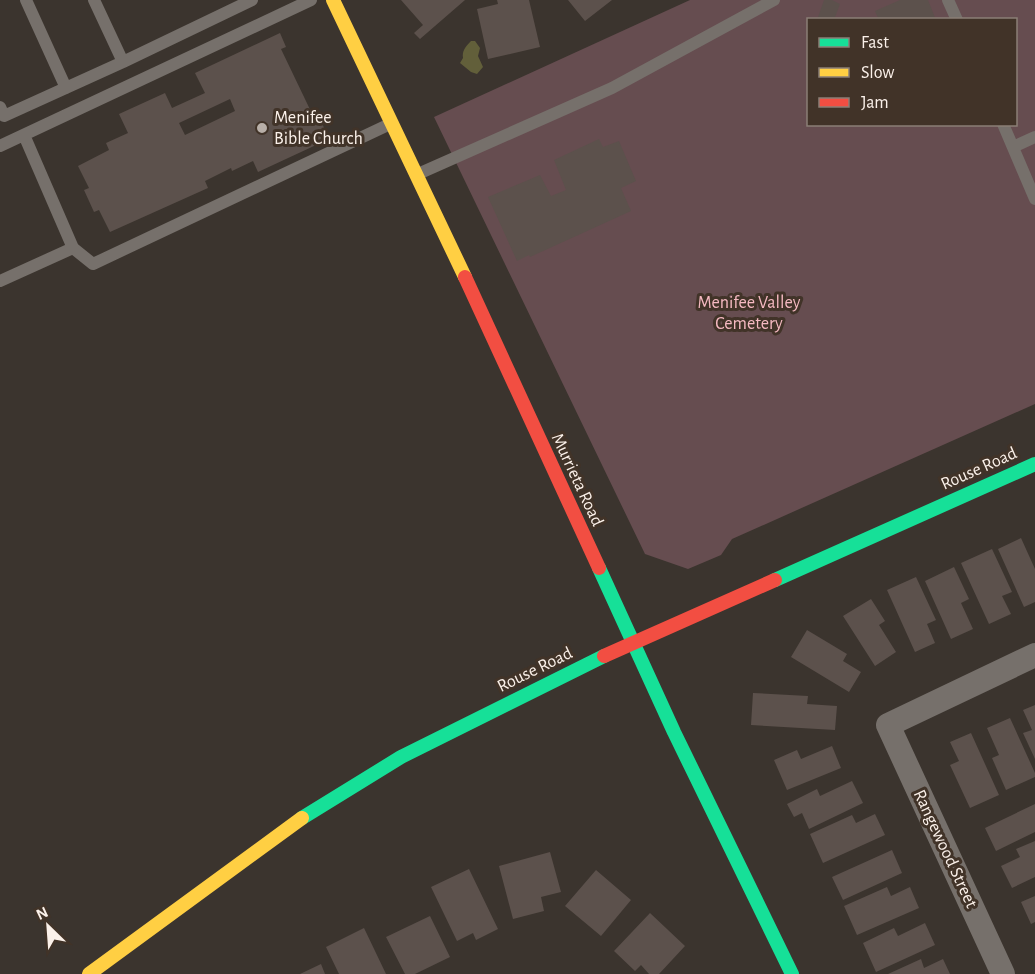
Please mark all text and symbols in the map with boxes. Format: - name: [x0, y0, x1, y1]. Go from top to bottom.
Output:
- legend: [807, 18, 1017, 126]
- text: Fast: [861, 34, 889, 52]
- text: Slow: [861, 64, 894, 82]
- text: Jam: [861, 94, 889, 112]
- place label: Menifee Bible Church: [274, 109, 363, 148]
- marker: Menifee Bible Church: [255, 121, 269, 135]
- park label: Menifee Valley Cemetery: [698, 294, 801, 333]
- street label: Murrieta Road: [548, 431, 606, 529]
- street label: Rouse Road: [938, 444, 1020, 494]
- street label: Rouse Road: [495, 644, 575, 696]
- street label: Rangewood Street: [910, 787, 980, 911]
- north arrow: [18, 896, 78, 956]
- text: N: [34, 904, 51, 923]

